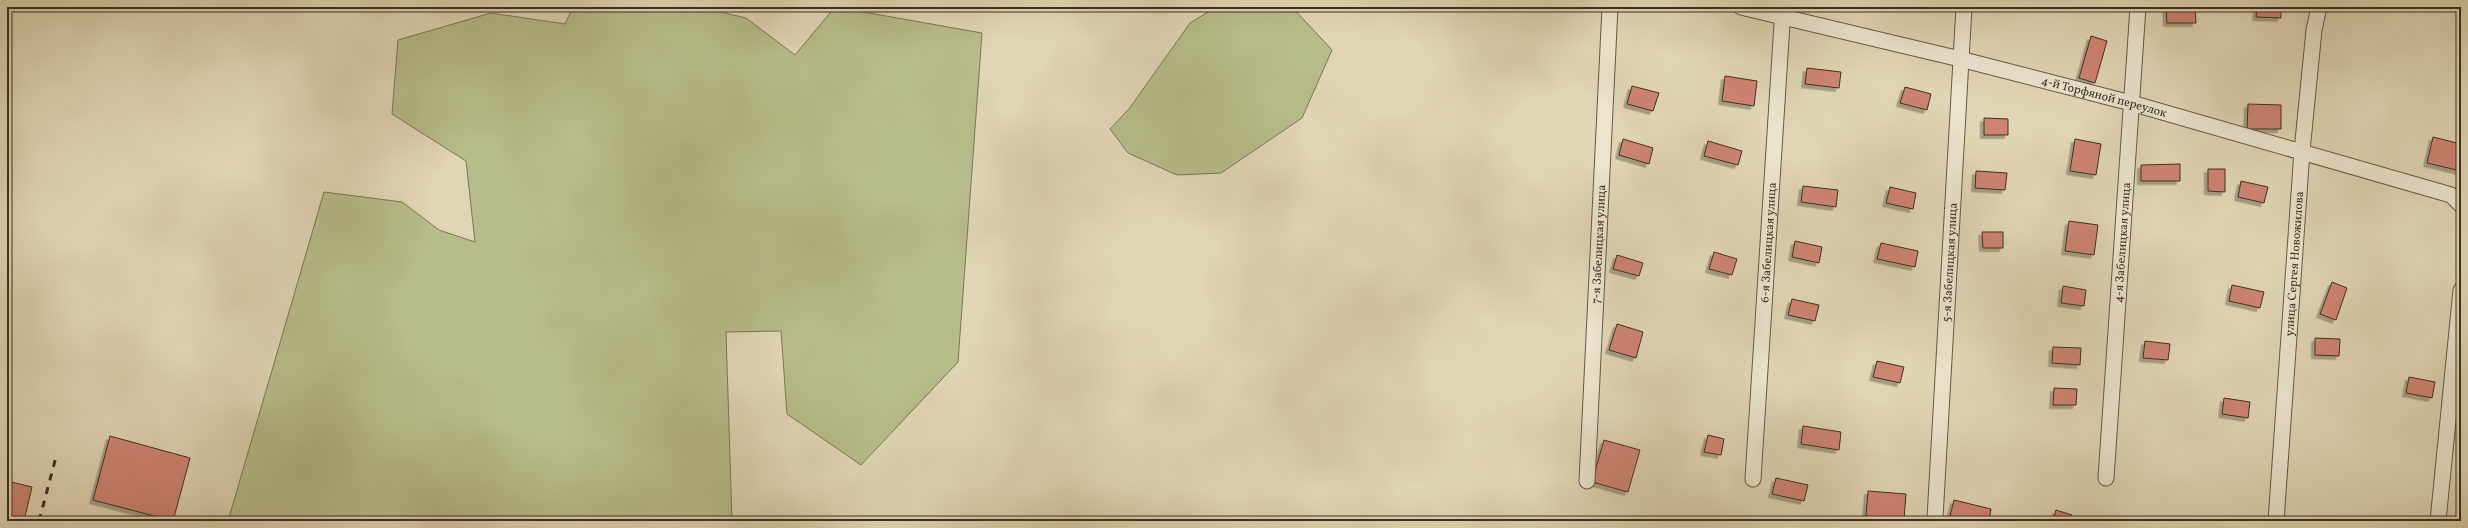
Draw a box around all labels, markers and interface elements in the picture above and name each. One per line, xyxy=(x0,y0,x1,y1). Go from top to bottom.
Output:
street label: 4-й Торфяной переулок xyxy=(2039,73,2169,122)
street label: 6-я Забелицкая улица xyxy=(1757,182,1781,303)
street label: 4-я Забелицкая улица xyxy=(2111,182,2135,303)
street label: 7-я Забелицкая улица xyxy=(1589,184,1610,304)
street label: улица Сергея Новожилова xyxy=(2282,191,2308,337)
street label: 5-я Забелицкая улица xyxy=(1939,202,1962,323)

